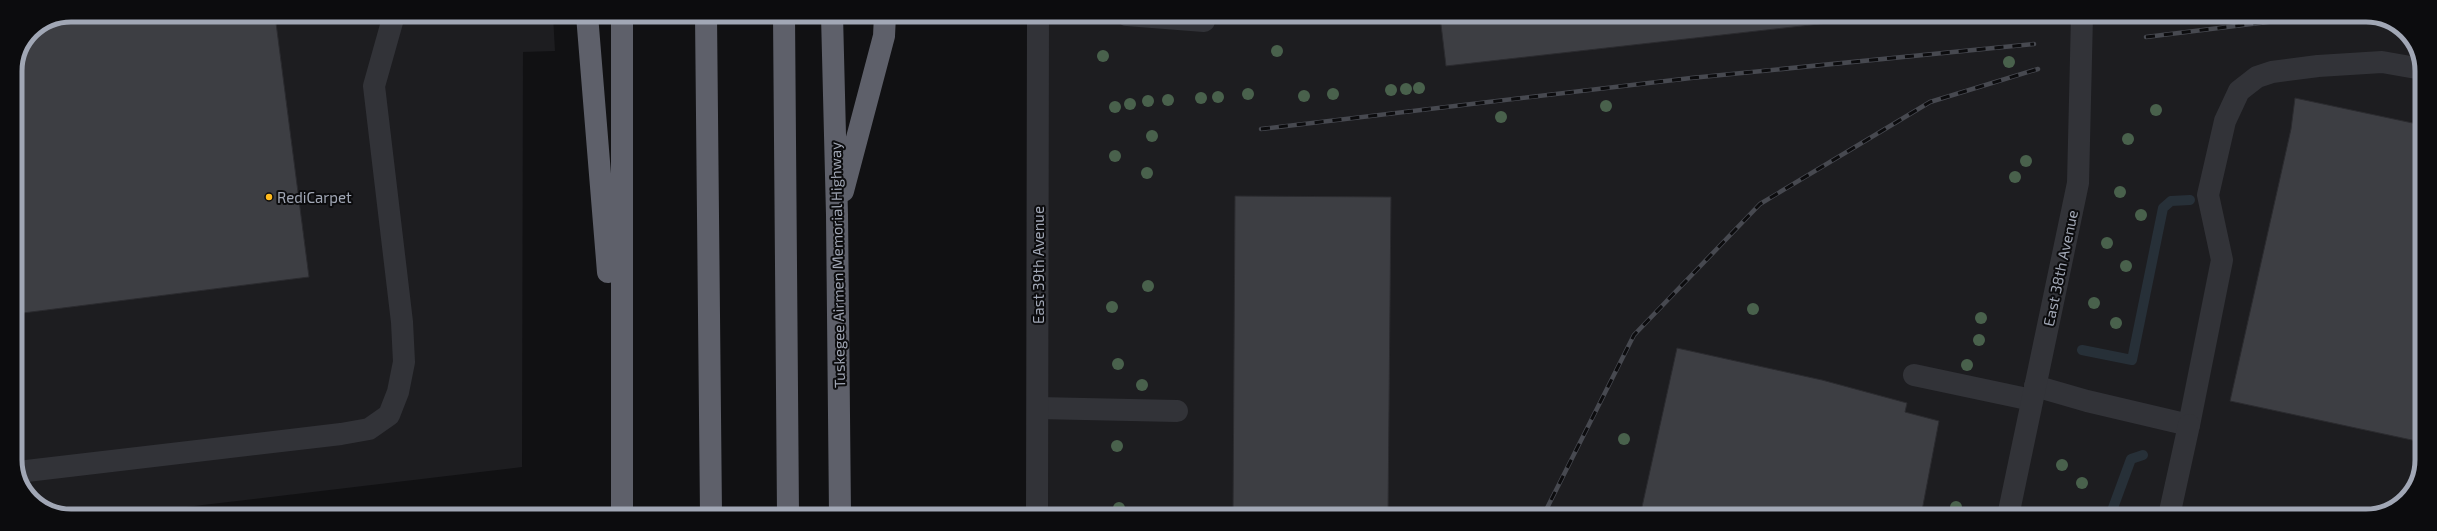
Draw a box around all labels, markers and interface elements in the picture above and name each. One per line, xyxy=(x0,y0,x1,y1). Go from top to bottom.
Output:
street label: Tuskegee Airmen Memorial Highway xyxy=(826,142,848,388)
place label: RediCarpet xyxy=(277,188,352,206)
marker: RediCarpet xyxy=(264,192,274,202)
street label: East 39th Avenue xyxy=(1029,206,1047,324)
street label: East 38th Avenue xyxy=(2039,208,2081,328)

